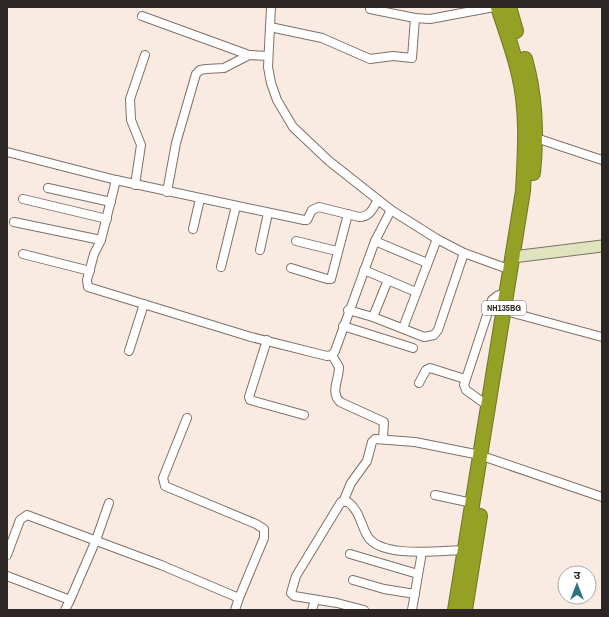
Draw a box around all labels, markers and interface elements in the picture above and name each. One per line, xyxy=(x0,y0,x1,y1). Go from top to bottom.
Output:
road number: NH135BG xyxy=(482,301,526,315)
north arrow xyxy=(557,565,597,605)
text: उ xyxy=(574,568,581,582)

